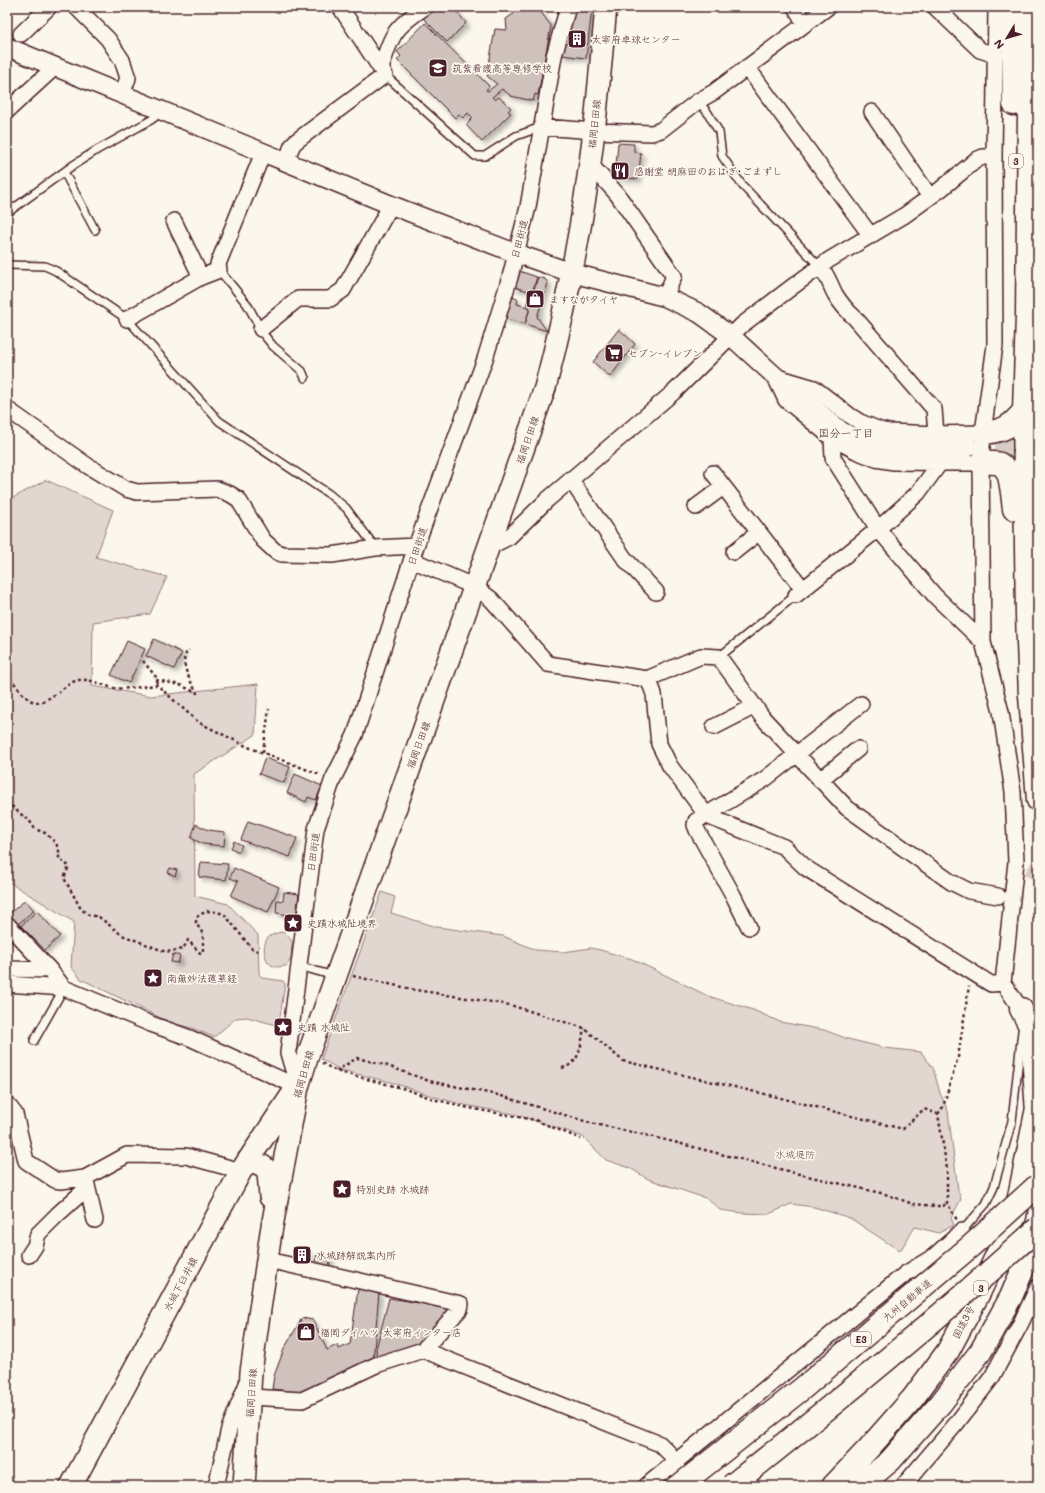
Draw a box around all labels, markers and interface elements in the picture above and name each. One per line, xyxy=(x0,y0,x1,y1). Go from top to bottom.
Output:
north arrow xyxy=(987,18,1027,58)
building icon: 太宰府卓球センター xyxy=(566,28,588,50)
place label: 太宰府卓球センター xyxy=(591,32,681,46)
text: N xyxy=(990,37,1007,52)
school or university icon: 筑紫看護高等専修学校 xyxy=(427,57,449,79)
place label: 筑紫看護高等専修学校 xyxy=(452,61,552,75)
street label: 福岡日田線 xyxy=(584,98,604,150)
road number: 3 xyxy=(1009,154,1023,168)
restaurant icon: 感謝堂 胡麻田のおはぎ･ごまずし xyxy=(609,160,631,182)
place label: 感謝堂 胡麻田のおはぎ･ごまずし xyxy=(634,164,782,178)
street label: 日田街道 xyxy=(507,218,531,260)
shop icon: ますながタイヤ xyxy=(524,288,546,310)
place label: ますながタイヤ xyxy=(549,292,619,306)
supermarket icon: セブン-イレブン xyxy=(603,342,625,364)
place label: セブン-イレブン xyxy=(628,346,702,360)
street label: 福岡日田線 xyxy=(512,414,542,466)
district label: 国分一丁目 xyxy=(819,425,874,440)
street label: 日田街道 xyxy=(404,525,430,567)
street label: 福岡日田線 xyxy=(403,719,433,771)
street label: 日田街道 xyxy=(303,831,323,873)
place icon: 史蹟水城阯境界 xyxy=(282,912,304,934)
place label: 史蹟水城阯境界 xyxy=(307,916,377,930)
place icon: 南無妙法蓮華経 xyxy=(142,967,164,989)
place label: 南無妙法蓮華経 xyxy=(167,971,237,985)
place icon: 史蹟 水城阯 xyxy=(272,1016,294,1038)
place label: 史蹟 水城阯 xyxy=(297,1020,350,1034)
street label: 福岡日田線 xyxy=(289,1048,317,1100)
park label: 水城堤防 xyxy=(775,1147,815,1161)
place icon: 特別史跡 水城跡 xyxy=(331,1178,353,1200)
place label: 特別史跡 水城跡 xyxy=(356,1182,429,1196)
building icon: 水城跡解説案内所 xyxy=(291,1244,313,1266)
place label: 水城跡解説案内所 xyxy=(316,1248,396,1262)
street label: 水城下臼井線 xyxy=(160,1254,200,1314)
street label: 九州自動車道 xyxy=(880,1275,934,1325)
road number: 3 xyxy=(974,1281,988,1295)
street label: 国道3号 xyxy=(949,1303,977,1341)
shop icon: 福岡ダイハツ 太宰府インタ－店 xyxy=(295,1321,317,1343)
place label: 福岡ダイハツ 太宰府インタ－店 xyxy=(320,1325,462,1339)
road number: E3 xyxy=(851,1332,871,1346)
street label: 福岡日田線 xyxy=(242,1368,260,1418)

